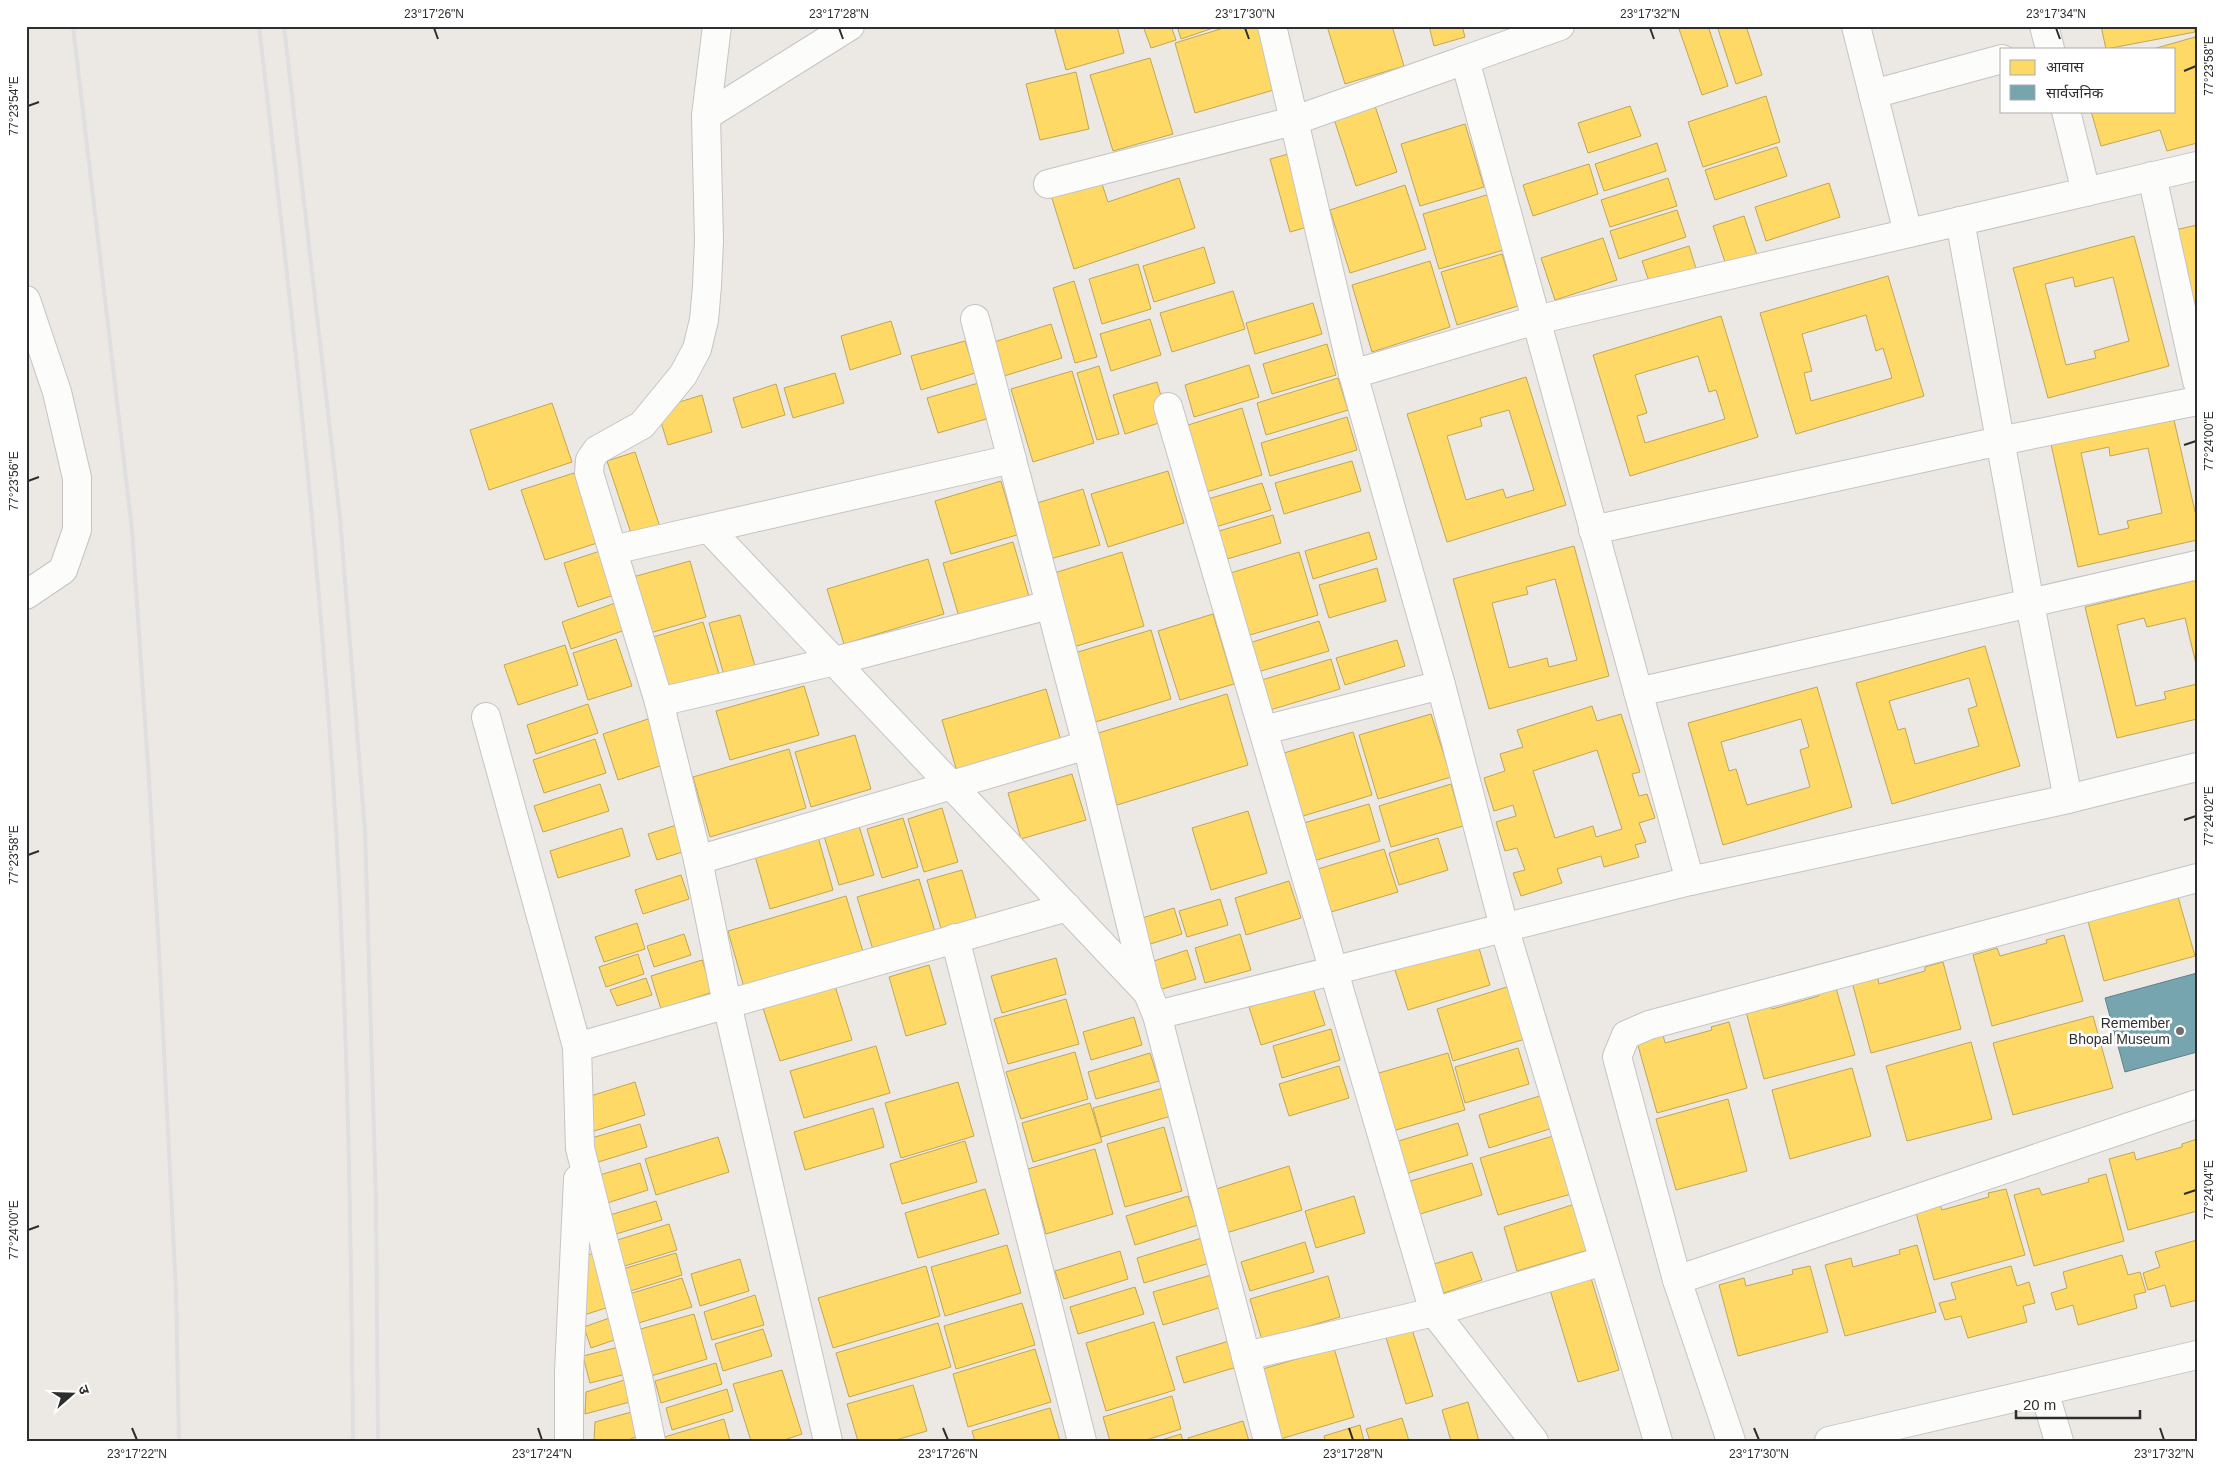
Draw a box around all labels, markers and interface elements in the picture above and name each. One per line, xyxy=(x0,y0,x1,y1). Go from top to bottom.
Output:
text: 23°17'26"N xyxy=(404,7,464,21)
text: 23°17'28"N xyxy=(809,7,869,21)
text: 23°17'30"N xyxy=(1215,7,1275,21)
text: 23°17'32"N xyxy=(1620,7,1680,21)
text: 23°17'34"N xyxy=(2026,7,2086,21)
text: 77°23'58"E xyxy=(2202,36,2216,96)
legend xyxy=(2000,48,2176,112)
text: आवास xyxy=(2046,58,2085,75)
text: 77°23'54"E xyxy=(7,76,21,136)
text: सार्वजनिक xyxy=(2046,84,2104,101)
text: 77°24'00"E xyxy=(2202,411,2216,471)
text: 77°23'56"E xyxy=(7,451,21,511)
text: 77°24'02"E xyxy=(2202,786,2216,846)
text: 77°23'58"E xyxy=(7,825,21,885)
place label: Remember Bhopal Museum xyxy=(2069,1015,2170,1047)
marker: Remember Bhopal Museum xyxy=(2174,1025,2186,1037)
text: 77°24'04"E xyxy=(2202,1160,2216,1220)
text: 77°24'00"E xyxy=(7,1200,21,1260)
north arrow xyxy=(48,1370,98,1420)
text: उ xyxy=(75,1383,93,1397)
scale bar xyxy=(2016,1387,2139,1419)
text: 20 m xyxy=(2023,1396,2056,1413)
text: 23°17'22"N xyxy=(107,1447,167,1461)
text: 23°17'24"N xyxy=(512,1447,572,1461)
text: 23°17'26"N xyxy=(918,1447,978,1461)
text: 23°17'28"N xyxy=(1323,1447,1383,1461)
text: 23°17'30"N xyxy=(1729,1447,1789,1461)
text: 23°17'32"N xyxy=(2134,1447,2194,1461)

